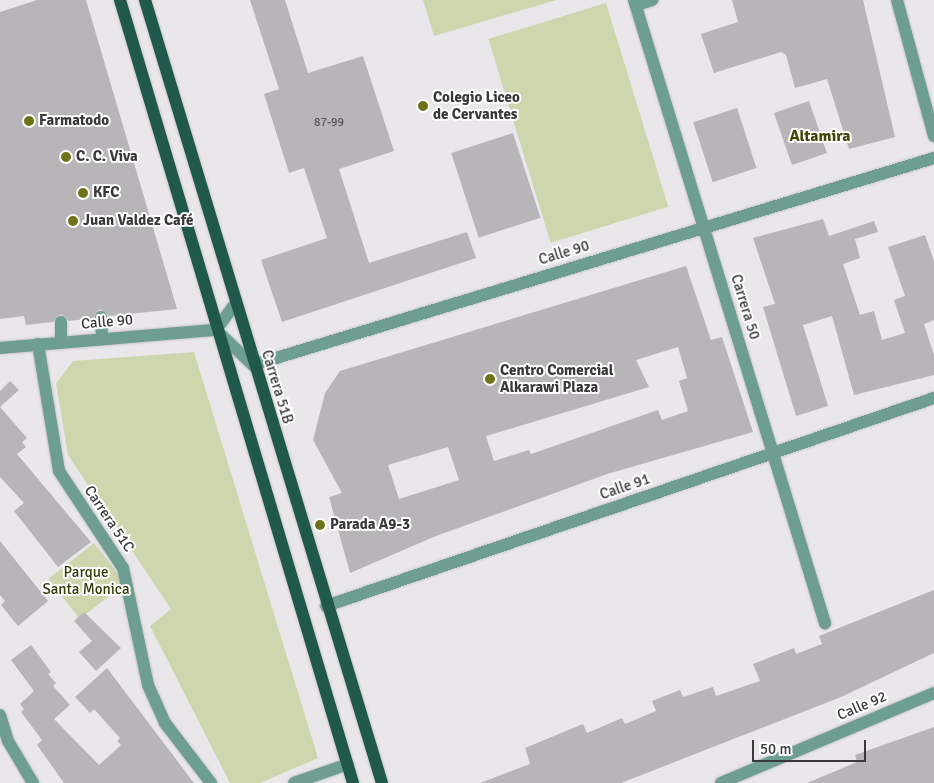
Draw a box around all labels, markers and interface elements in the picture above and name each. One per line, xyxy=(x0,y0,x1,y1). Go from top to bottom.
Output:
place label: Colegio Liceo de Cervantes xyxy=(433,88,520,123)
marker: Colegio Liceo de Cervantes xyxy=(417,100,429,112)
place label: Farmatodo xyxy=(39,112,109,130)
marker: Farmatodo xyxy=(23,115,35,127)
house number: 87-99 xyxy=(314,116,344,130)
district label: Altamira xyxy=(789,126,851,146)
place label: C. C. Viva xyxy=(76,148,138,166)
marker: C. C. Viva xyxy=(60,151,72,163)
place label: KFC xyxy=(93,184,119,202)
marker: KFC xyxy=(77,187,89,199)
place label: Juan Valdez Café xyxy=(83,212,194,230)
marker: Juan Valdez Café xyxy=(67,215,79,227)
street label: Calle 90 xyxy=(536,237,592,269)
street label: Carrera 50 xyxy=(727,272,763,342)
street label: Calle 90 xyxy=(80,311,134,333)
street label: Carrera 51B xyxy=(257,348,297,426)
place label: Centro Comercial Alkarawi Plaza xyxy=(500,361,614,396)
marker: Centro Comercial Alkarawi Plaza xyxy=(484,373,496,385)
street label: Calle 91 xyxy=(597,470,653,504)
street label: Carrera 51C xyxy=(80,482,138,556)
place label: Parada A9-3 xyxy=(330,516,410,534)
marker: Parada A9-3 xyxy=(314,519,326,531)
park label: Parque Santa Monica xyxy=(42,563,130,598)
street label: Calle 92 xyxy=(835,688,889,724)
scale bar xyxy=(754,730,868,762)
text: 50 m xyxy=(760,740,791,758)

